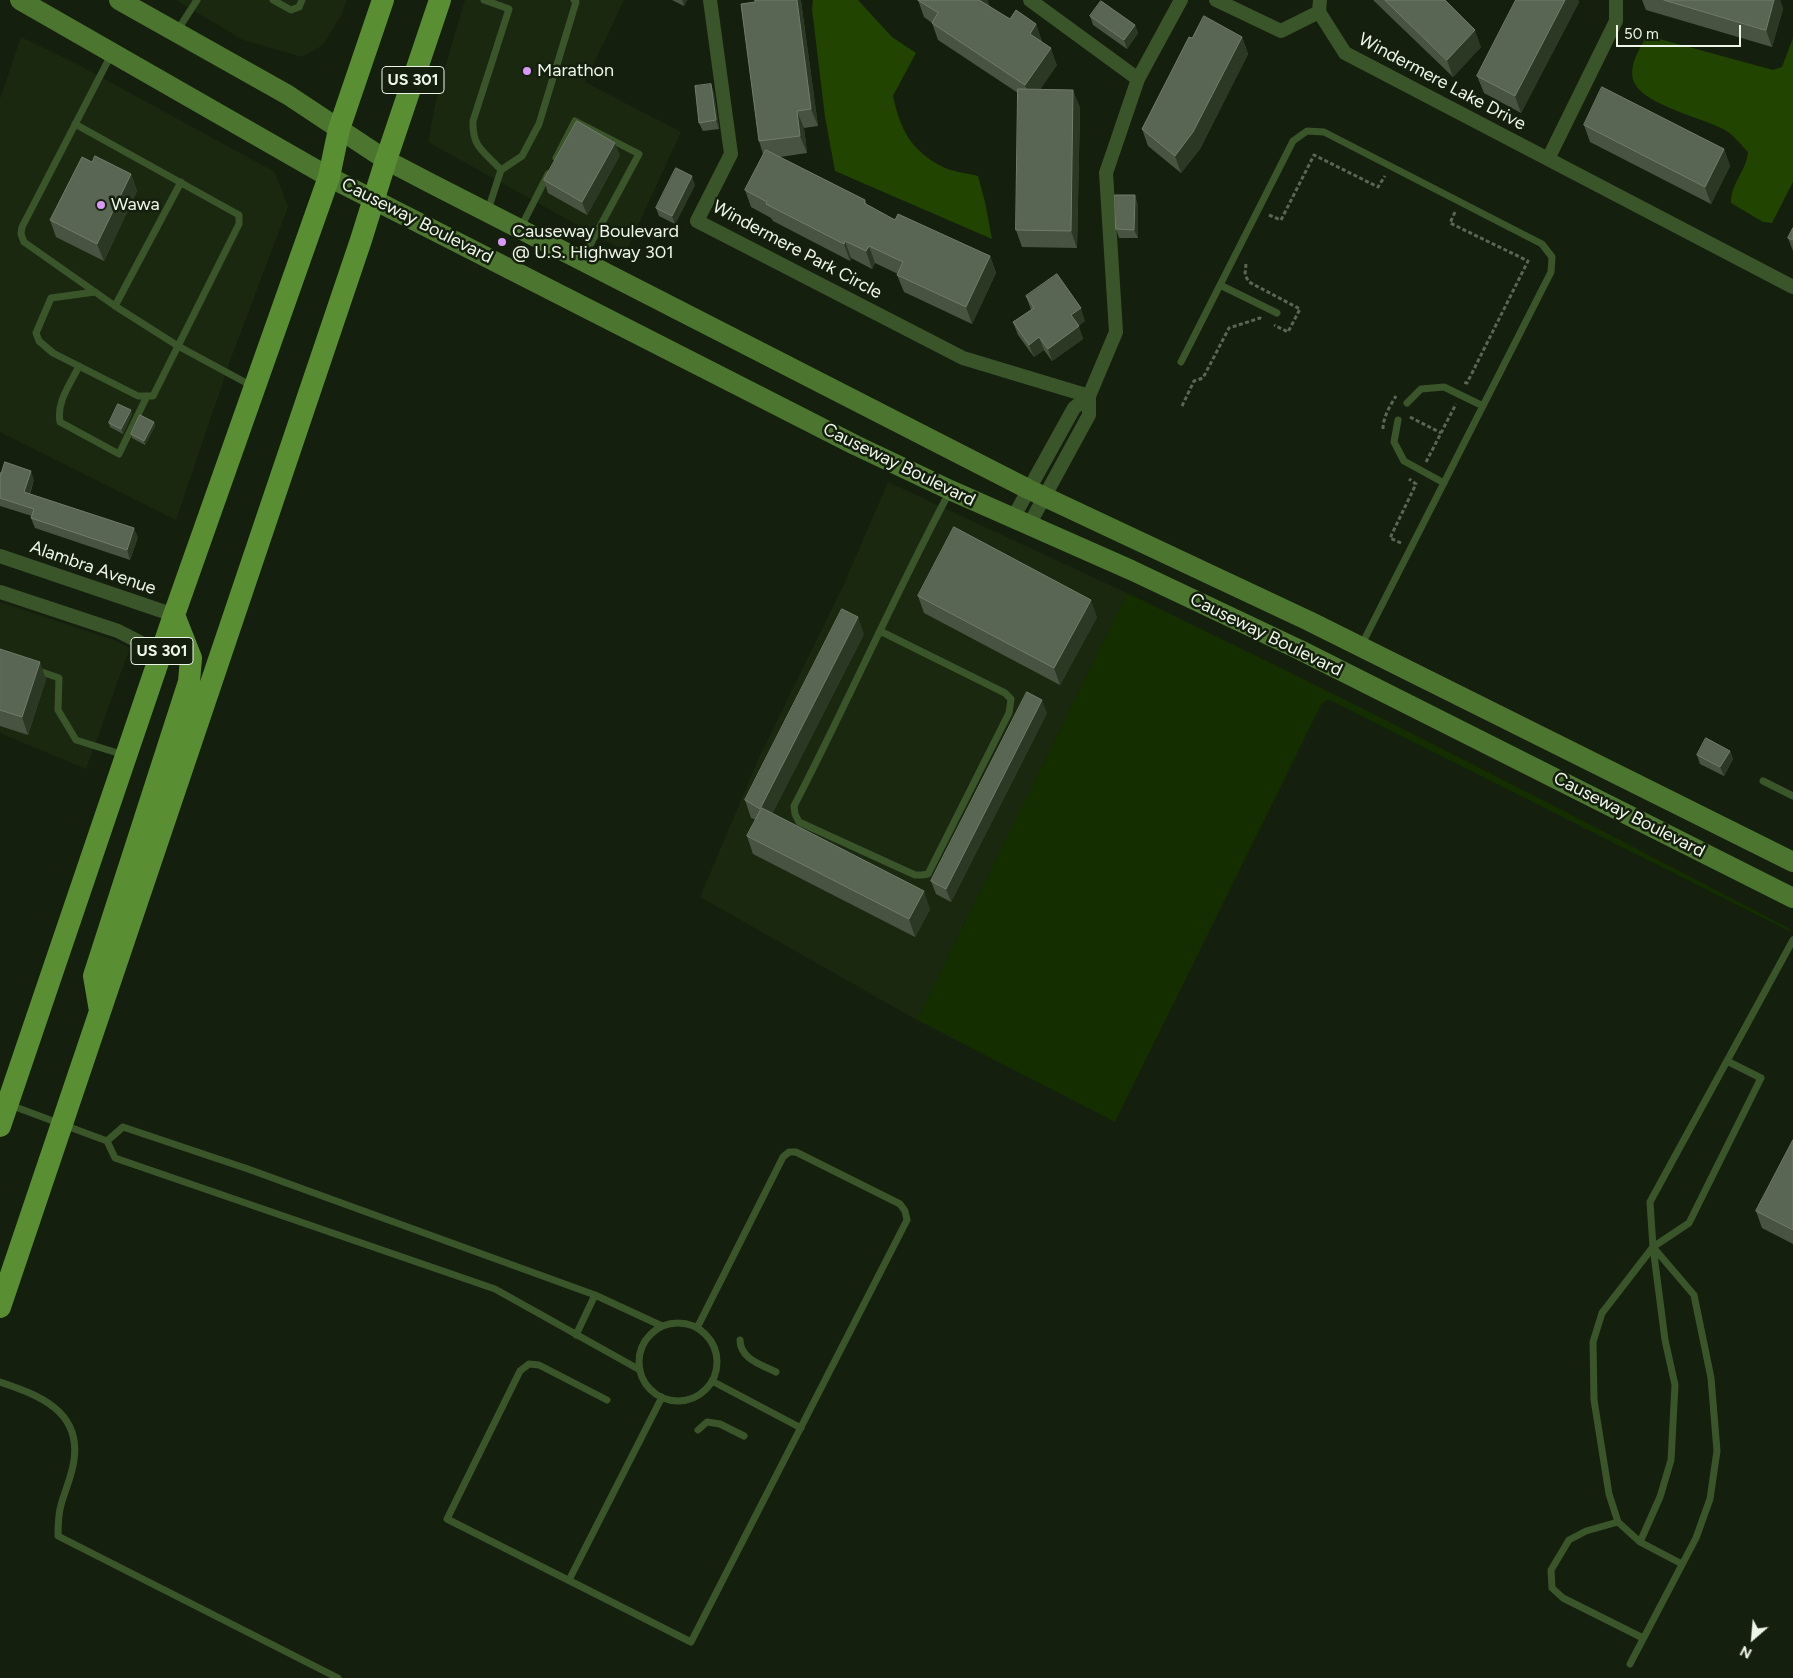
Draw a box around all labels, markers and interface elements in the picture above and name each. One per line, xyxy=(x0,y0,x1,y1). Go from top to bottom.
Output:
scale bar xyxy=(1618,15,1743,47)
text: 50 m xyxy=(1624,25,1659,43)
street label: Windermere Lake Drive xyxy=(1355,29,1529,135)
place label: Marathon xyxy=(537,60,614,82)
marker: Marathon xyxy=(521,65,533,77)
road number: US 301 xyxy=(382,66,444,94)
street label: Causeway Boulevard xyxy=(338,173,496,269)
place label: Wawa xyxy=(111,194,160,216)
street label: Windermere Park Circle xyxy=(709,196,885,304)
marker: Wawa xyxy=(95,199,107,211)
place label: Causeway Boulevard @ U.S. Highway 301 xyxy=(512,221,679,264)
marker: Causeway Boulevard @ U.S. Highway 301 xyxy=(496,236,508,248)
street label: Causeway Boulevard xyxy=(819,419,979,511)
street label: Alambra Avenue xyxy=(27,536,159,600)
street label: Causeway Boulevard xyxy=(1186,589,1346,681)
road number: US 301 xyxy=(131,637,193,664)
street label: Causeway Boulevard xyxy=(1550,767,1708,863)
north arrow xyxy=(1728,1613,1778,1663)
text: N xyxy=(1737,1642,1755,1662)

